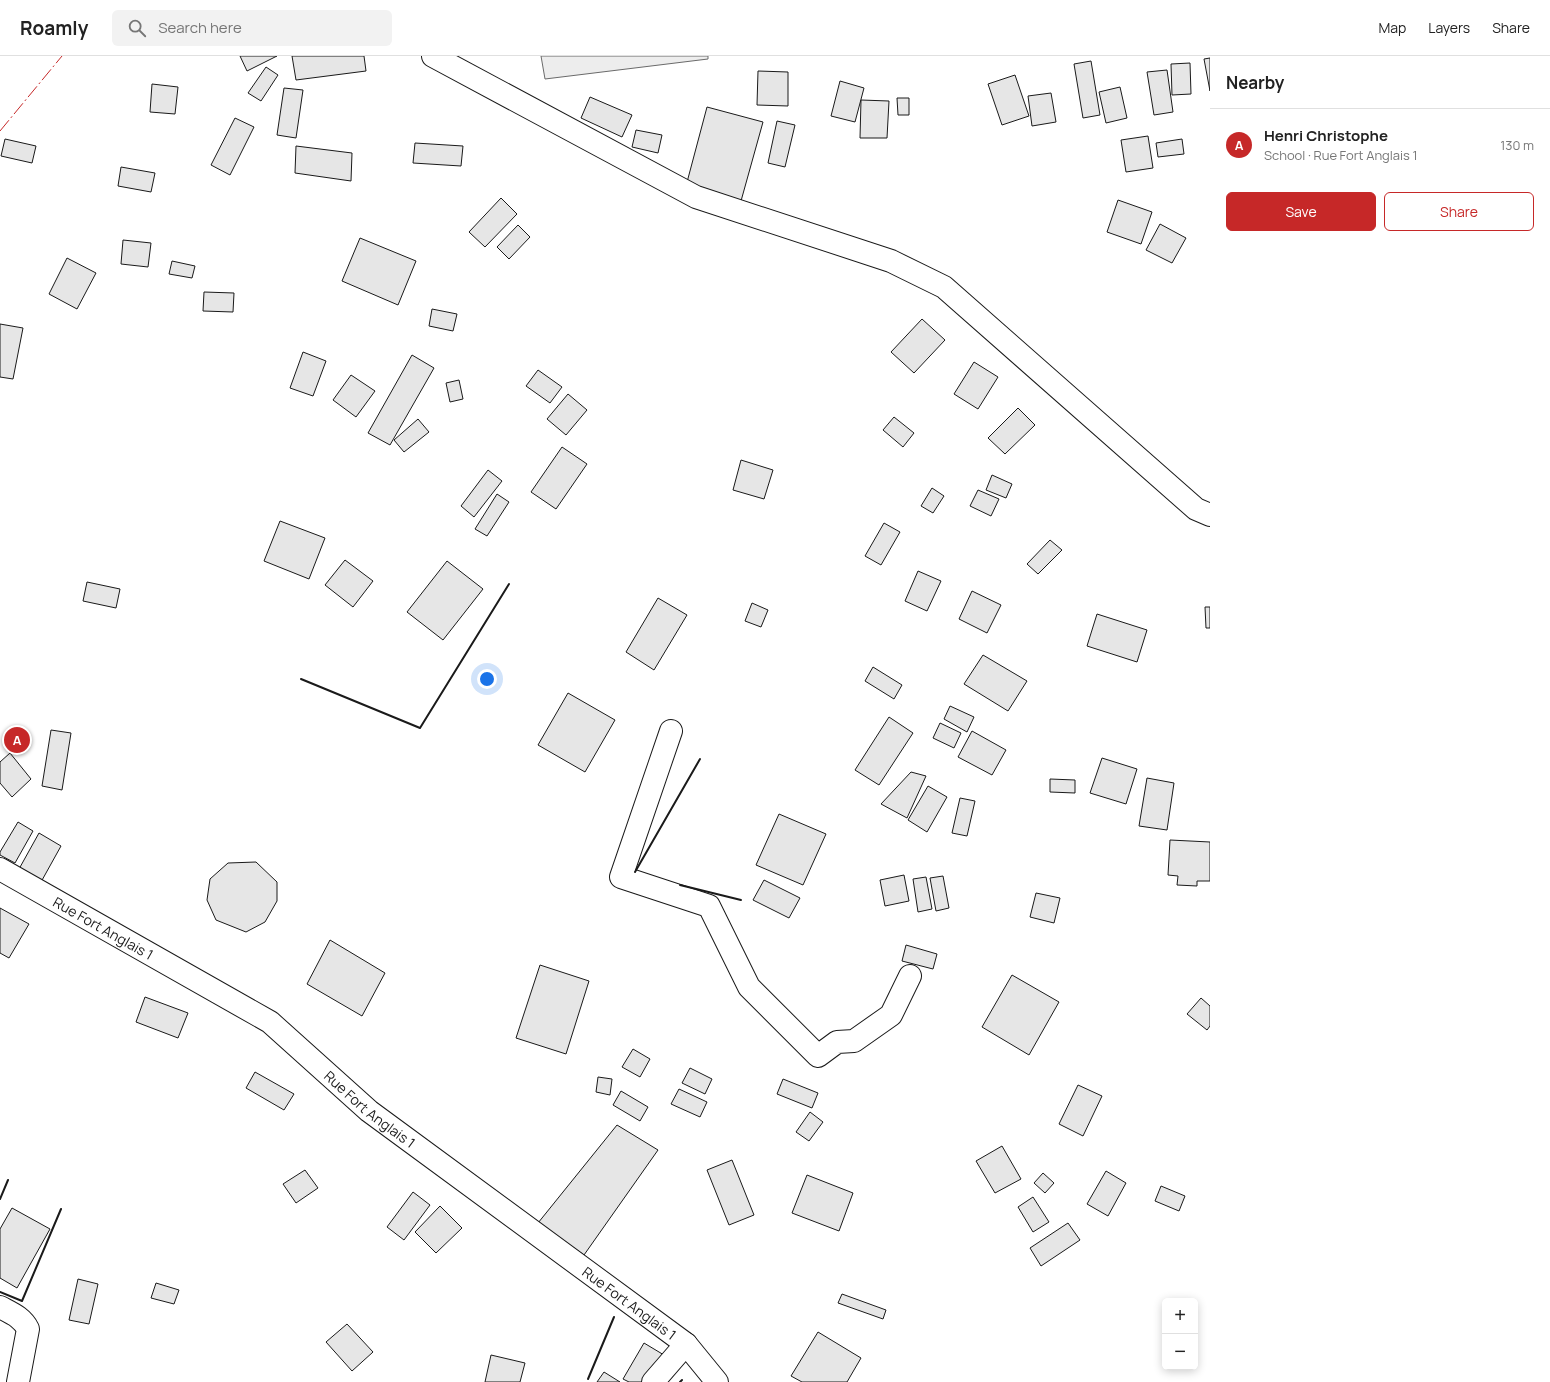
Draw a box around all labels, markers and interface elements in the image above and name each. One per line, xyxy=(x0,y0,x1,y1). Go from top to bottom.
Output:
search box xyxy=(112,10,392,46)
text: Roamly xyxy=(20,15,88,41)
icon: search xyxy=(126,17,148,39)
text: Search here xyxy=(158,17,242,38)
text: Map xyxy=(1378,18,1406,37)
text: Layers xyxy=(1428,18,1470,37)
text: Share xyxy=(1492,18,1530,37)
text: Nearby xyxy=(1226,71,1284,94)
text: Henri Christophe xyxy=(1264,125,1388,146)
text: A xyxy=(1235,136,1243,154)
text: 130 m xyxy=(1500,136,1534,154)
text: School · Rue Fort Anglais 1 xyxy=(1264,146,1418,164)
button: Save xyxy=(1226,192,1376,231)
button: Share xyxy=(1384,192,1534,231)
your location xyxy=(477,669,497,689)
pin: A xyxy=(4,725,30,755)
street label: Rue Fort Anglais 1 xyxy=(50,892,157,964)
street label: Rue Fort Anglais 1 xyxy=(321,1066,419,1152)
street label: Rue Fort Anglais 1 xyxy=(579,1262,681,1344)
map controls xyxy=(1162,1298,1198,1370)
button: + xyxy=(1162,1298,1198,1334)
button: − xyxy=(1162,1334,1198,1370)

